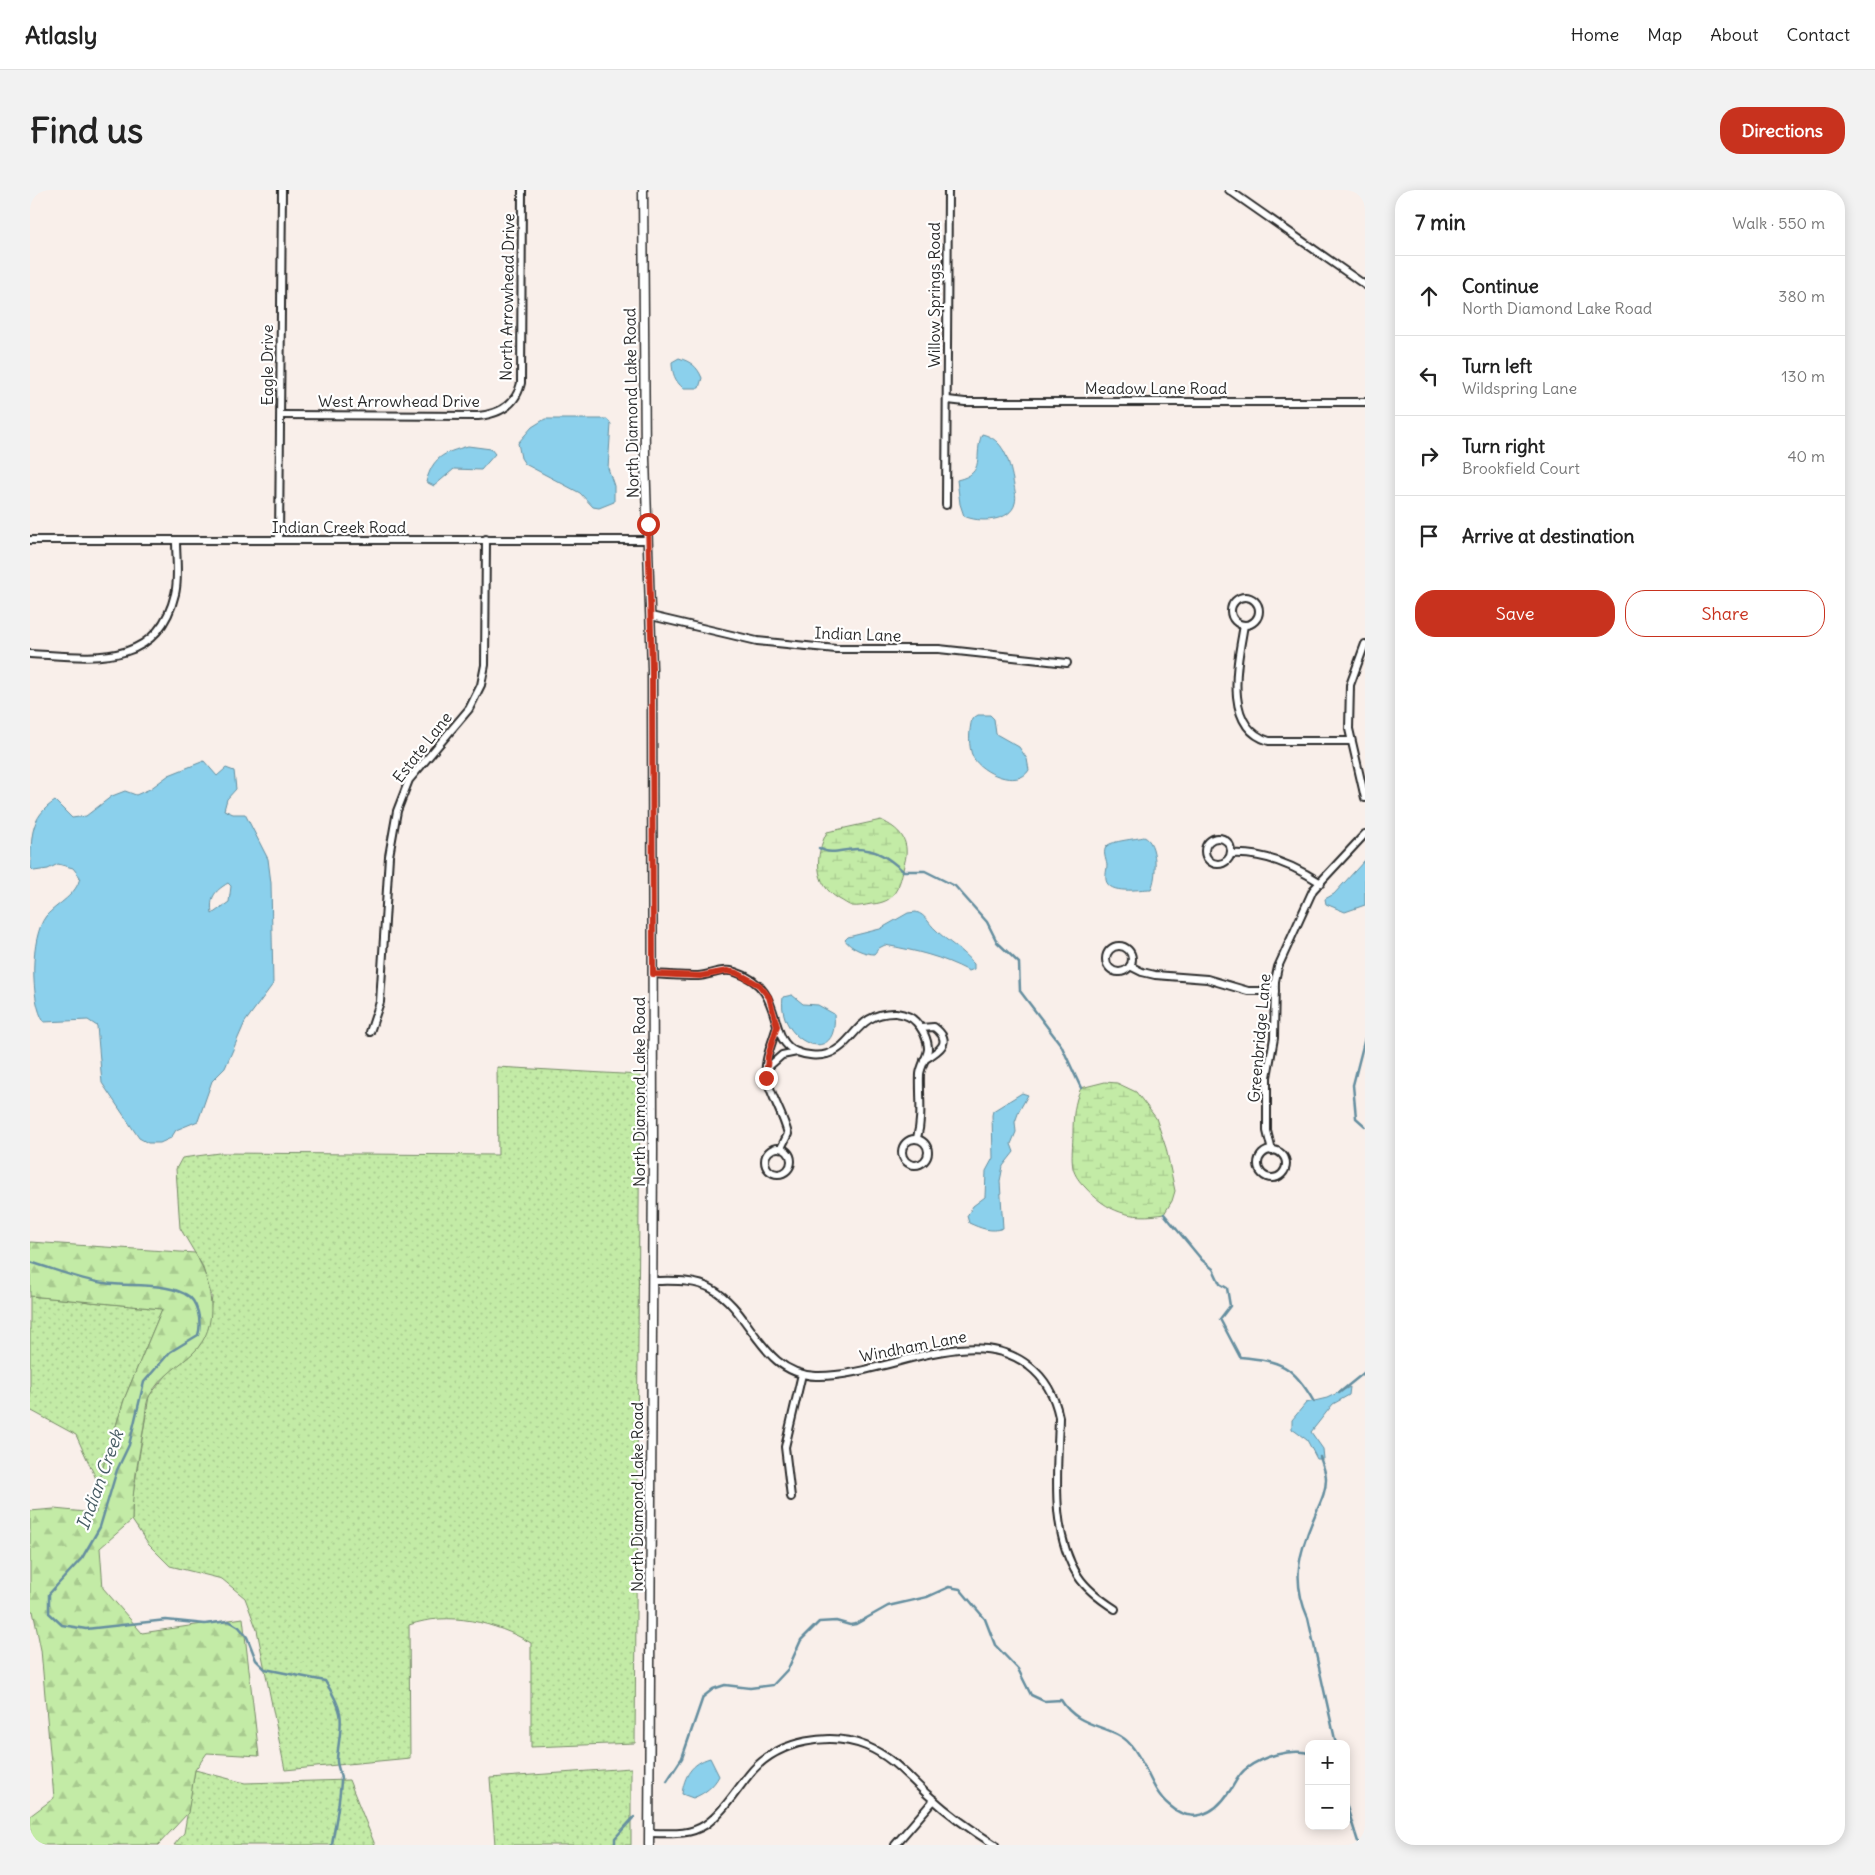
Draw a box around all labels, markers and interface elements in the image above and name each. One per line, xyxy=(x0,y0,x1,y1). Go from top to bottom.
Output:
text: Atlasly xyxy=(25,20,97,50)
text: Home xyxy=(1571,23,1619,46)
text: Map xyxy=(1647,23,1682,46)
text: About xyxy=(1710,23,1758,46)
text: Contact xyxy=(1786,23,1850,46)
button: Directions xyxy=(1720,107,1845,154)
text: Find us xyxy=(30,108,143,152)
text: 7 min xyxy=(1415,209,1466,236)
street label: North Arrowhead Drive xyxy=(496,213,518,381)
text: Walk · 550 m xyxy=(1732,213,1825,233)
street label: Willow Springs Road xyxy=(924,222,944,368)
text: Continue xyxy=(1462,274,1539,298)
icon: ahead xyxy=(1415,282,1443,310)
text: 380 m xyxy=(1778,286,1825,306)
text: North Diamond Lake Road xyxy=(1462,298,1652,318)
street label: North Diamond Lake Road xyxy=(619,308,643,498)
street label: Eagle Drive xyxy=(257,324,277,406)
text: Turn left xyxy=(1462,354,1532,378)
icon: left xyxy=(1415,362,1443,390)
text: 130 m xyxy=(1781,366,1825,386)
street label: Meadow Lane Road xyxy=(1085,378,1227,398)
text: Wildspring Lane xyxy=(1462,378,1577,398)
street label: West Arrowhead Drive xyxy=(318,391,480,411)
text: Turn right xyxy=(1462,434,1545,458)
icon: right xyxy=(1415,442,1443,470)
text: 40 m xyxy=(1787,446,1825,466)
text: Brookfield Court xyxy=(1462,458,1580,478)
route start xyxy=(637,513,660,536)
street label: Indian Creek Road xyxy=(272,517,406,537)
icon: arrive xyxy=(1415,522,1443,550)
text: Arrive at destination xyxy=(1462,524,1635,548)
button: Save xyxy=(1415,590,1615,637)
button: Share xyxy=(1625,590,1825,637)
street label: Indian Lane xyxy=(814,622,902,646)
street label: Estate Lane xyxy=(388,708,456,786)
street label: Greenbridge Lane xyxy=(1243,973,1275,1103)
street label: North Diamond Lake Road xyxy=(629,997,649,1187)
route end xyxy=(755,1067,778,1090)
street label: Windham Lane xyxy=(858,1326,968,1366)
street label: North Diamond Lake Road xyxy=(627,1402,647,1592)
water label: Indian Creek xyxy=(71,1425,129,1533)
map controls xyxy=(1305,1740,1350,1830)
button: + xyxy=(1305,1740,1350,1785)
button: − xyxy=(1305,1785,1350,1830)

